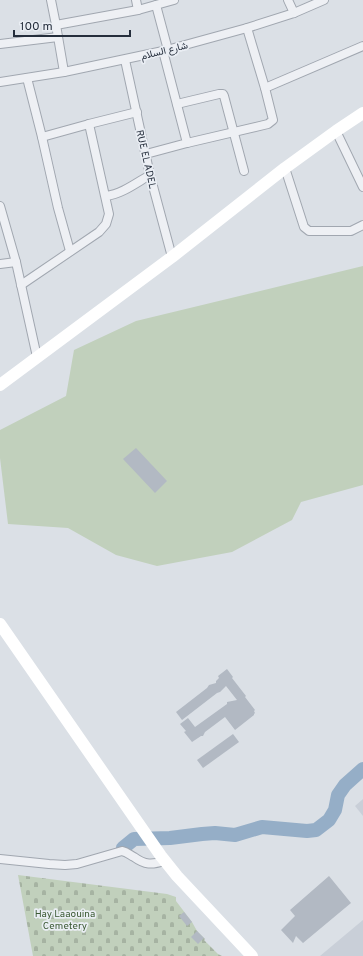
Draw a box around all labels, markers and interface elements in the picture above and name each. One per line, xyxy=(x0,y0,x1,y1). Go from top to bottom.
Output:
scale bar xyxy=(14,12,130,38)
text: 100 m xyxy=(20,19,53,35)
street label: شارع السلام xyxy=(139,39,189,64)
street label: RUE EL ADEL xyxy=(132,129,159,190)
park label: Hay Laaouina Cemetery xyxy=(35,908,95,933)

